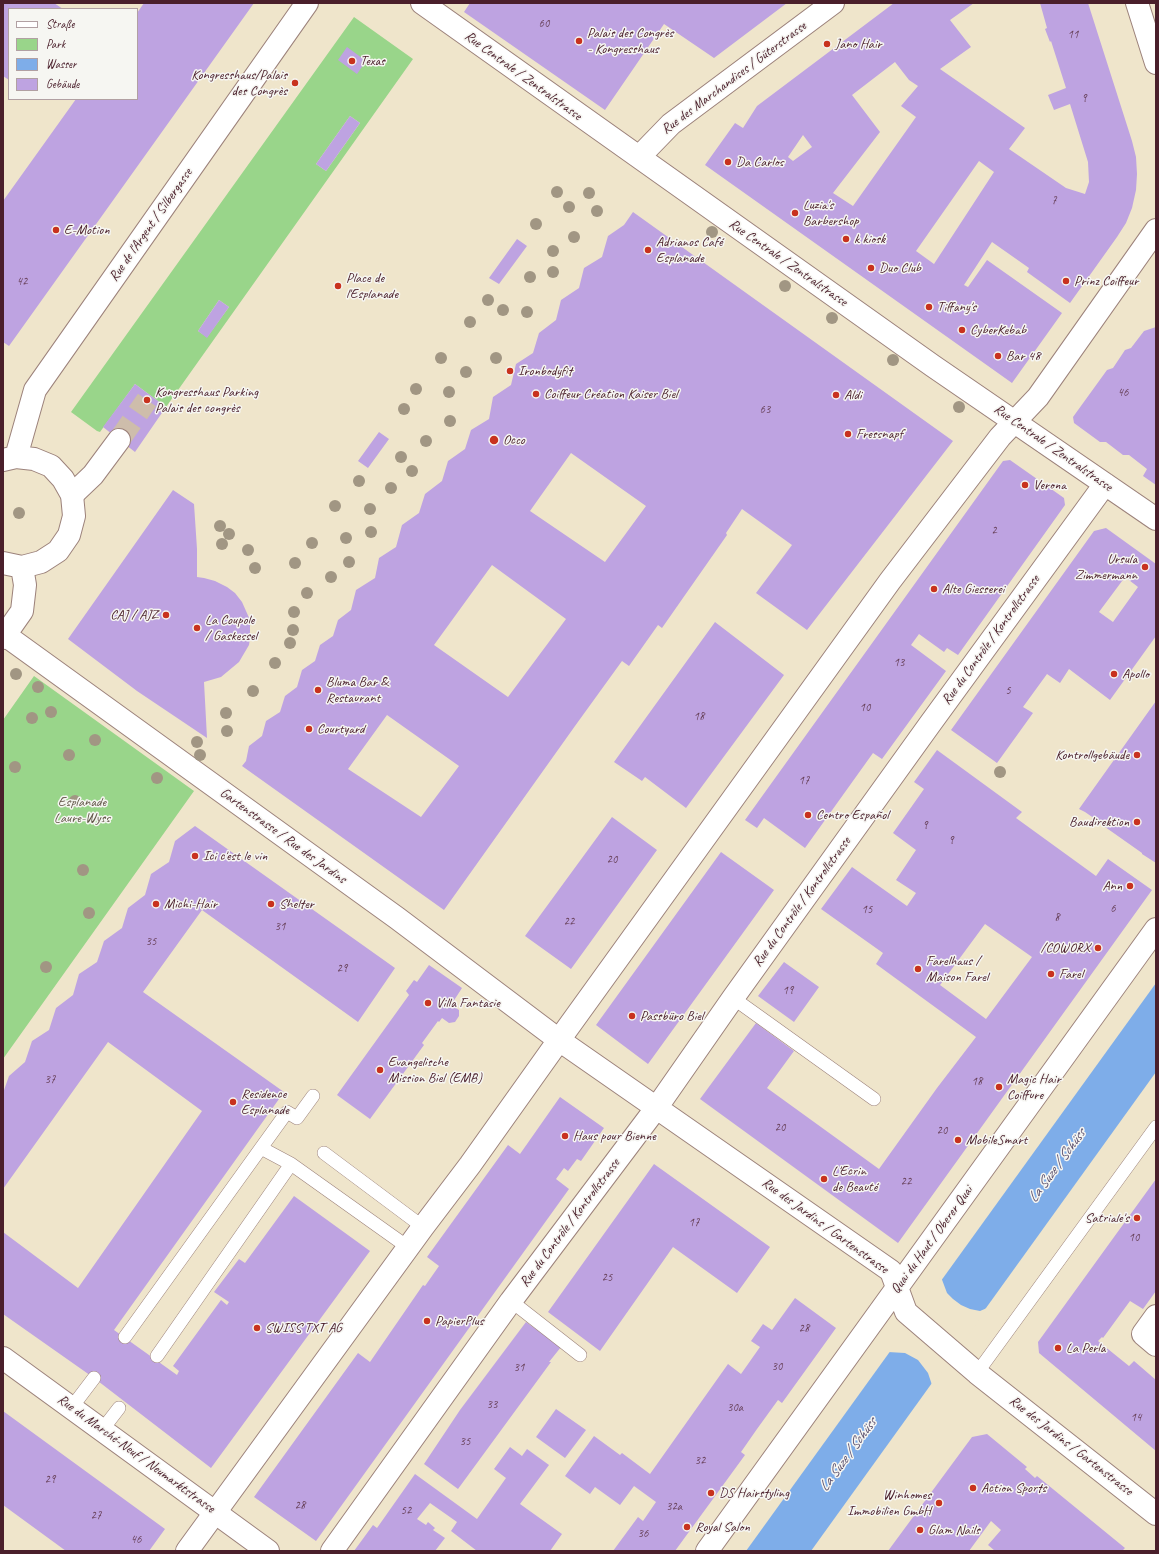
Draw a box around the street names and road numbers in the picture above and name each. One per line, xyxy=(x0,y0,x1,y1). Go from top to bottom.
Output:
street label: Rue des Marchandises / Güterstrasse xyxy=(658,18,810,138)
street label: Rue Centrale / Zentralstrasse xyxy=(461,28,585,124)
street label: Rue de l'Argent / Silbergasse xyxy=(106,165,196,285)
street label: Rue Centrale / Zentralstrasse xyxy=(726,216,850,310)
street label: Rue Centrale / Zentralstrasse xyxy=(991,401,1115,495)
street label: Rue du Contrôle / Kontrollstrasse xyxy=(938,572,1044,708)
street label: Gartenstrasse / Rue des Jardins xyxy=(217,785,349,887)
street label: Rue du Contrôle / Kontrollstrasse xyxy=(749,834,855,970)
street label: Rue du Contrôle / Kontrollstrasse xyxy=(516,1156,624,1290)
street label: Rue des Jardins / Gartenstrasse xyxy=(759,1175,891,1277)
street label: Quai du Haut / Oberer Quai xyxy=(887,1183,977,1297)
street label: Rue du Marché-Neuf / Neumarktstrasse xyxy=(54,1391,218,1517)
street label: Rue des Jardins / Gartenstrasse xyxy=(1006,1393,1136,1499)

